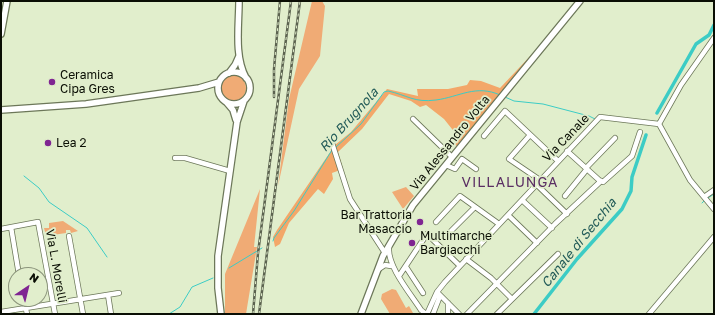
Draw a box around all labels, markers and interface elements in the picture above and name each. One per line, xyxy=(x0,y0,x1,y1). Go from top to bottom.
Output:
place label: Ceramica Cipa Gres xyxy=(60,68,115,96)
marker: Ceramica Cipa Gres xyxy=(47,77,57,87)
water label: Rio Brugnola xyxy=(316,85,382,155)
street label: Via Alessandro Volta xyxy=(407,93,493,193)
street label: Via Canale xyxy=(540,111,592,165)
place label: Lea 2 xyxy=(56,136,86,150)
marker: Lea 2 xyxy=(43,138,53,148)
district label: VILLALUNGA xyxy=(462,175,558,191)
water label: Canale di Secchia xyxy=(538,195,620,291)
place label: Bar Trattoria Masaccio xyxy=(341,208,412,236)
marker: Bar Trattoria Masaccio xyxy=(415,217,425,227)
street label: Via L. Morelli xyxy=(42,228,70,304)
place label: Multimarche Bargiacchi xyxy=(420,229,492,257)
marker: Multimarche Bargiacchi xyxy=(407,238,417,248)
north arrow xyxy=(8,267,48,307)
text: N xyxy=(27,270,42,285)

